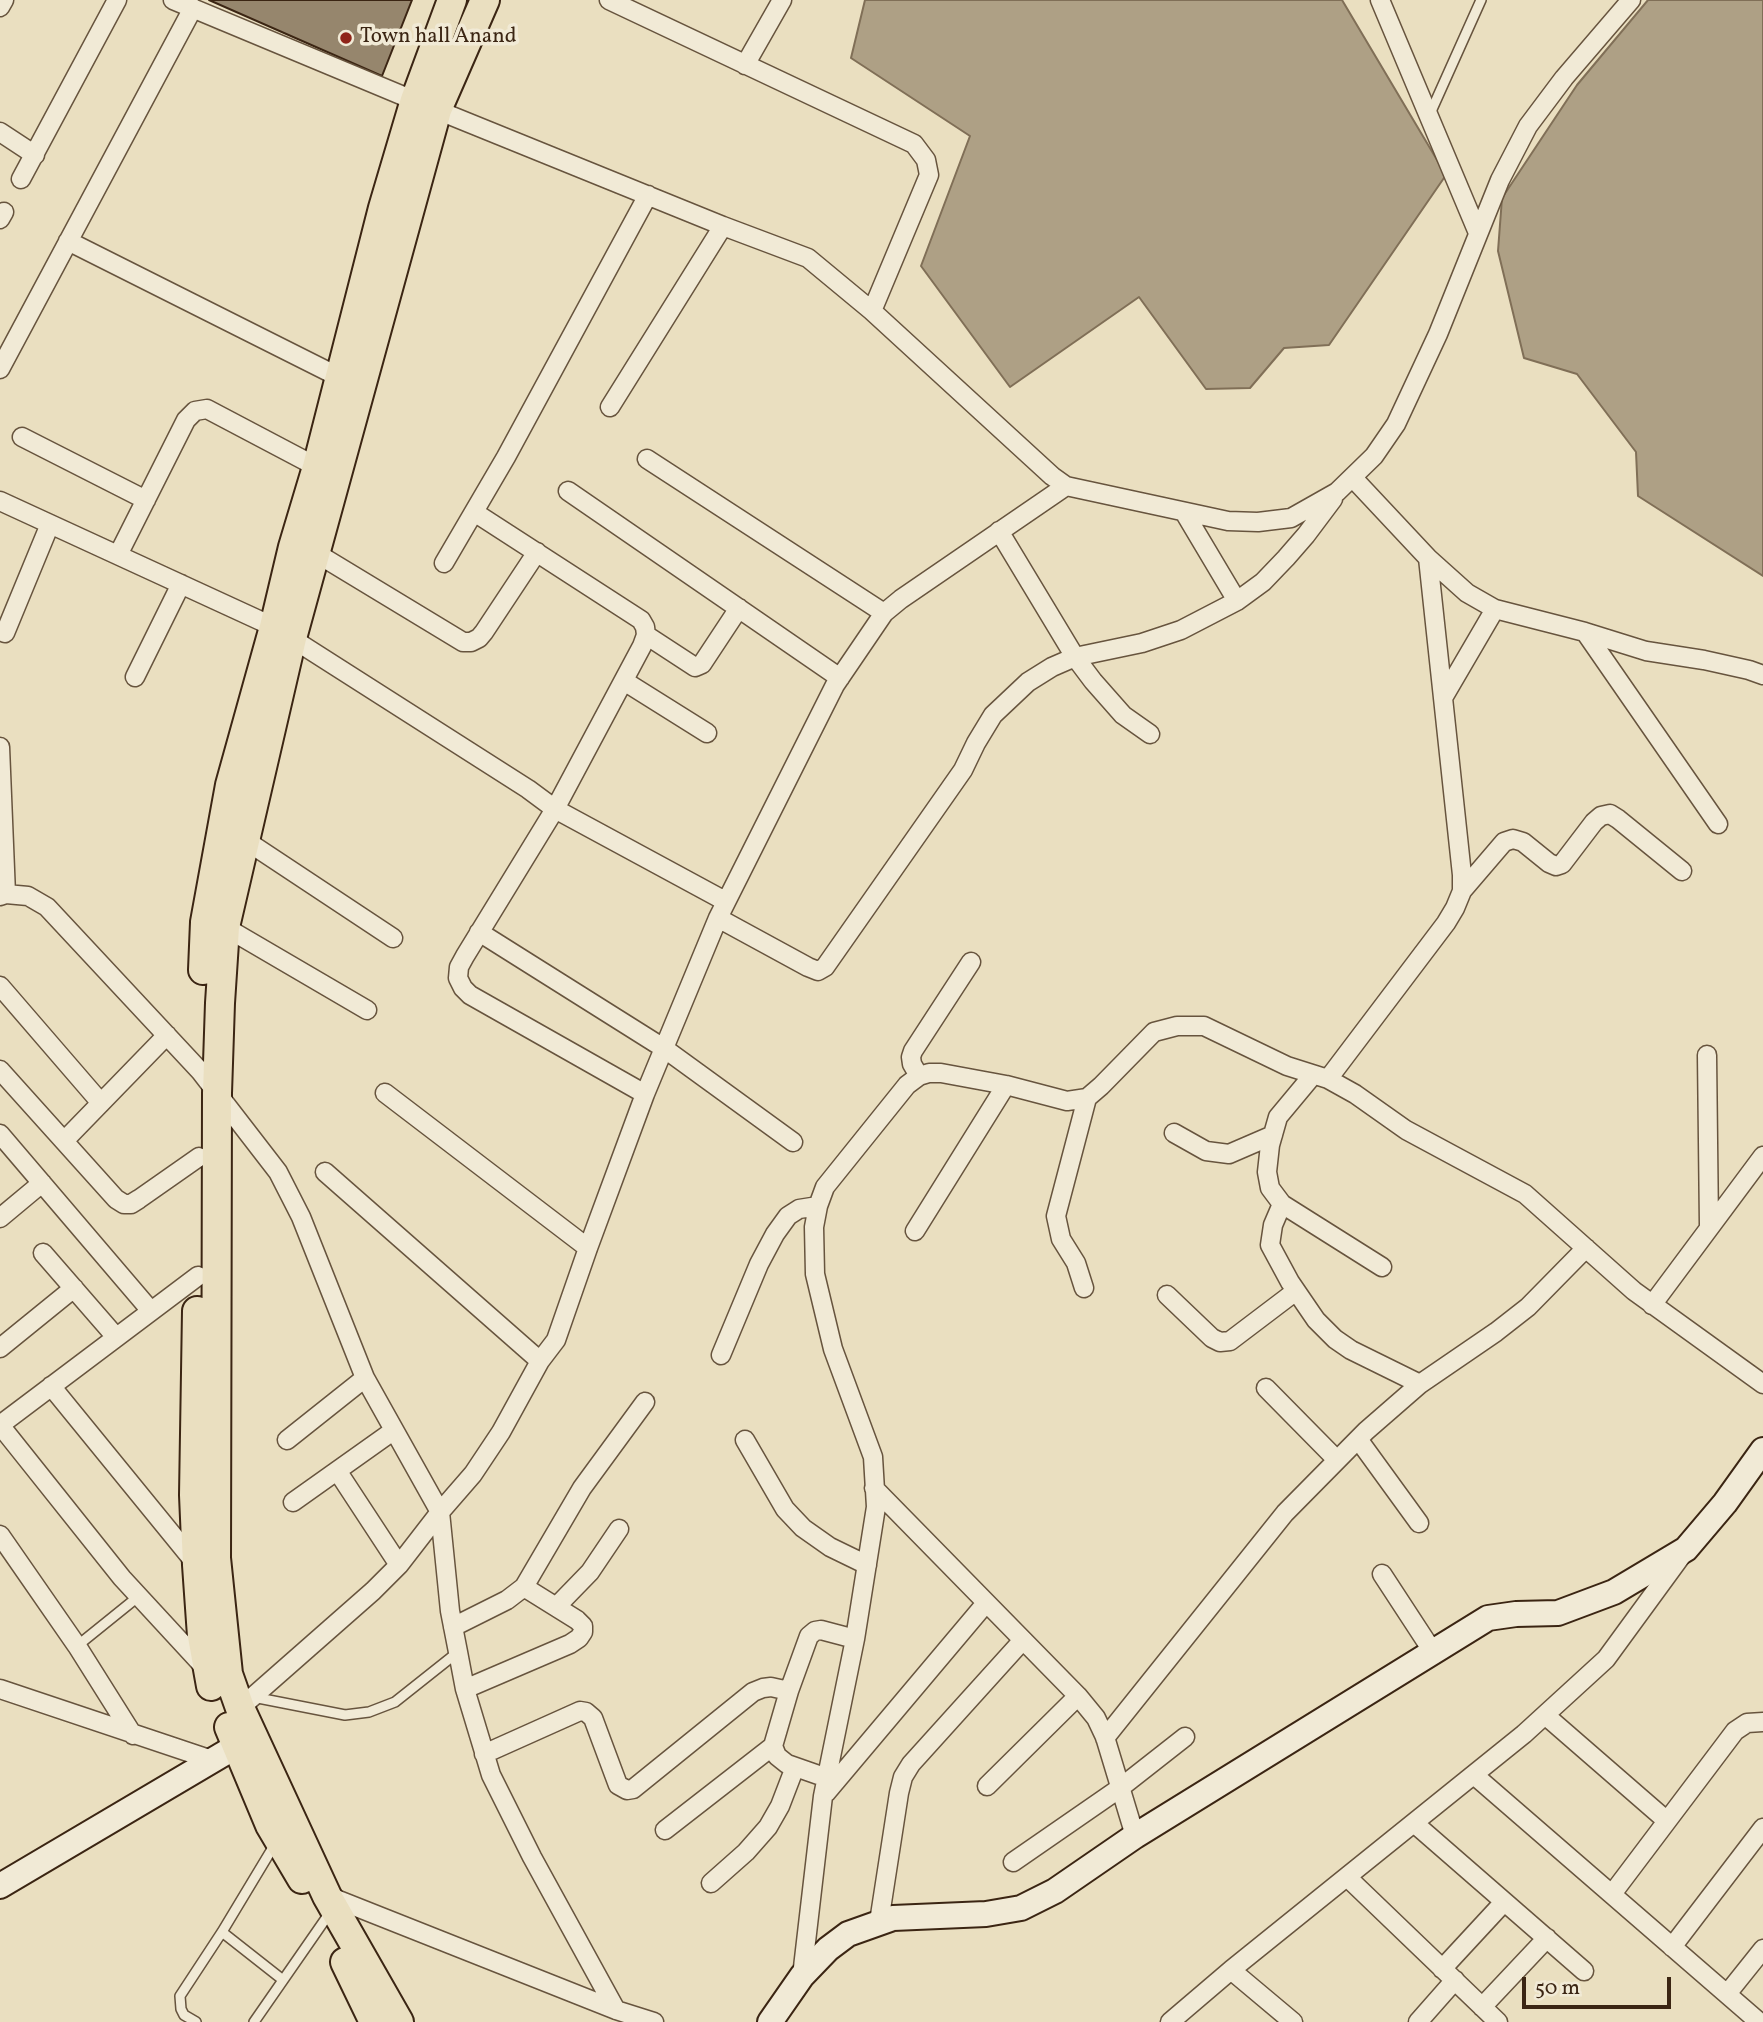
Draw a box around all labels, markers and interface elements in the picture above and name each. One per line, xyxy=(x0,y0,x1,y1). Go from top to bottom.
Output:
place label: Town hall Anand xyxy=(360,25,517,51)
marker: Town hall Anand xyxy=(338,30,354,46)
scale bar xyxy=(1525,1962,1674,2006)
text: 50 m xyxy=(1535,1974,1580,2003)

